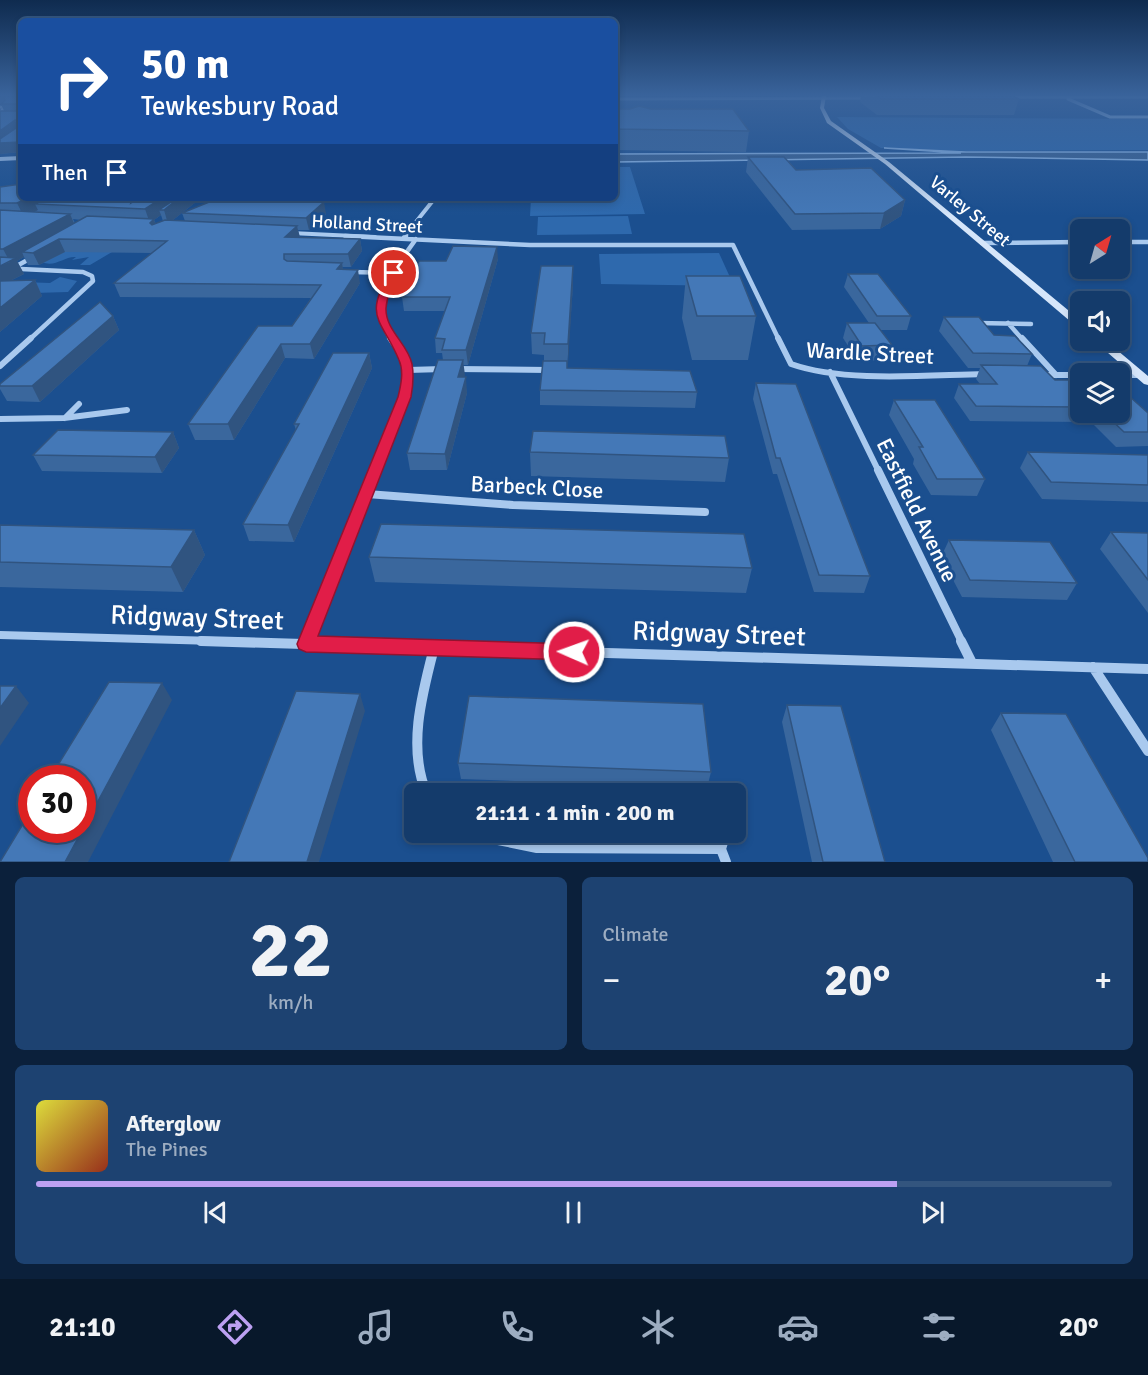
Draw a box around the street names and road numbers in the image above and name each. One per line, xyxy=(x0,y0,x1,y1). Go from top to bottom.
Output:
street label: Varley Street xyxy=(925,171,1015,251)
street label: Holland Street xyxy=(311,210,423,238)
street label: Wardle Street xyxy=(805,336,935,370)
street label: Eastfield Avenue xyxy=(871,434,963,586)
street label: Barbeck Close xyxy=(470,470,604,504)
street label: Ridgway Street xyxy=(110,598,284,638)
street label: Ridgway Street xyxy=(632,614,806,654)

